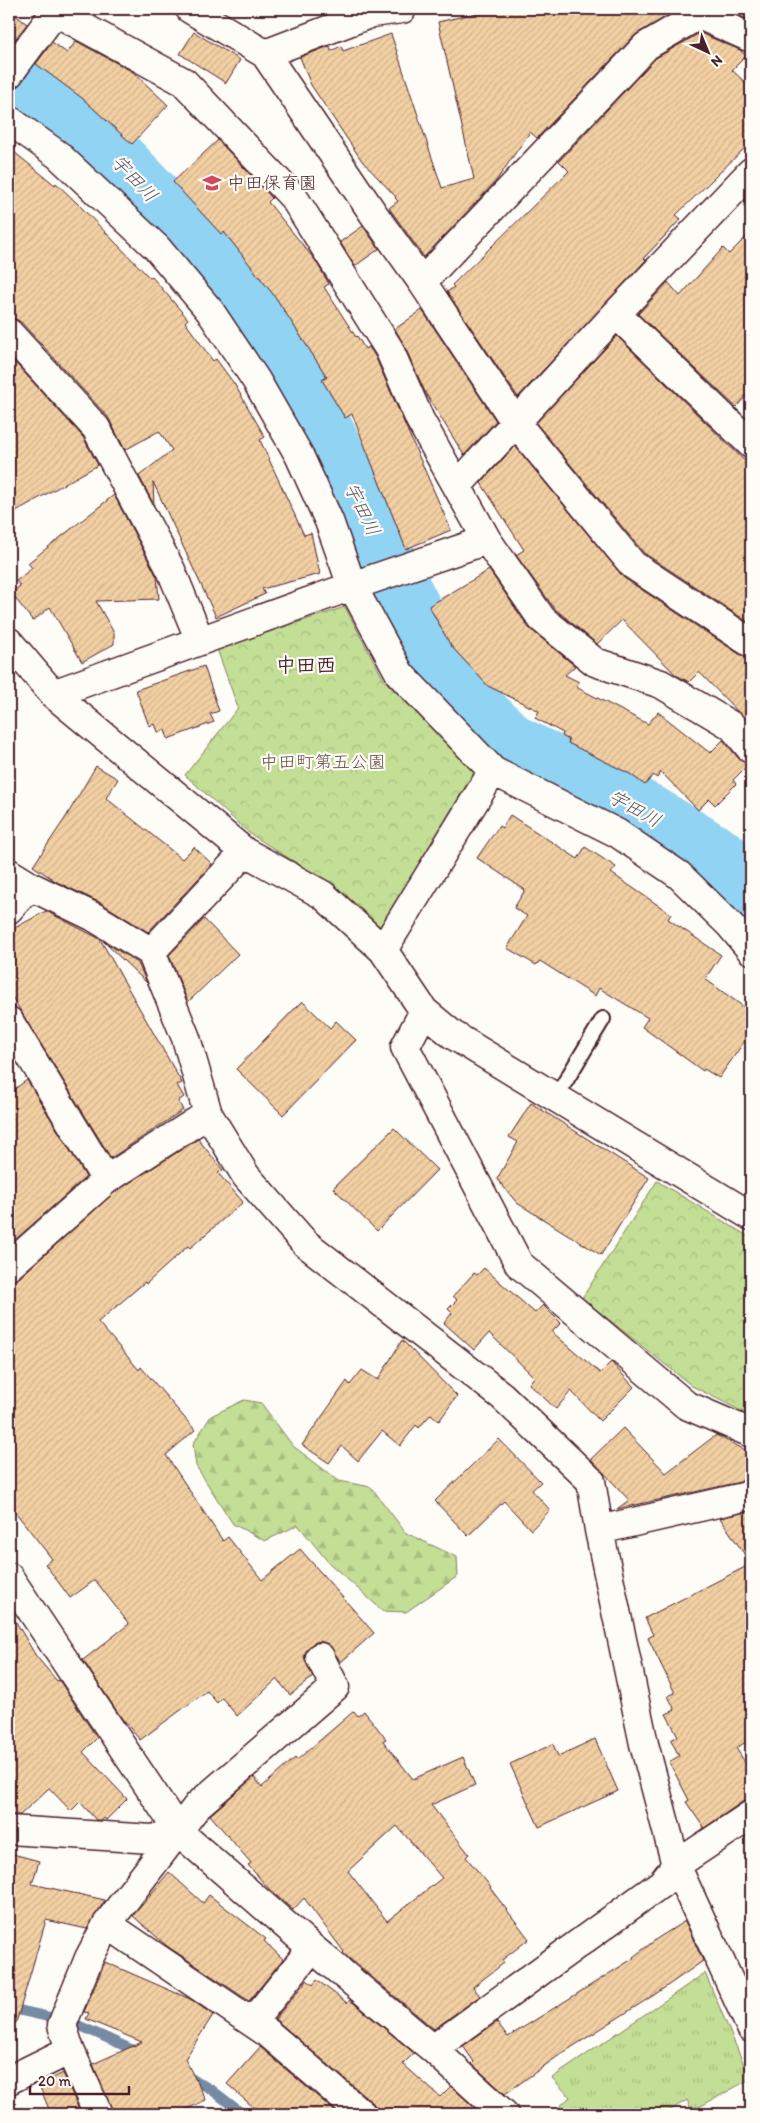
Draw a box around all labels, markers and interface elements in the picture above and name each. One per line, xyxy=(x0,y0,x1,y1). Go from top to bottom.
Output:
north arrow xyxy=(682,28,732,78)
text: N xyxy=(707,52,726,70)
water label: 宇田川 xyxy=(107,150,163,207)
school or university icon: 中田保育園 xyxy=(201,172,223,194)
place label: 中田保育園 xyxy=(227,172,317,194)
water label: 宇田川 xyxy=(340,479,385,540)
district label: 中田西 xyxy=(276,653,336,677)
park label: 中田町第五公園 xyxy=(260,751,386,773)
water label: 宇田川 xyxy=(604,785,665,832)
scale bar xyxy=(30,2063,129,2095)
text: 20 m xyxy=(38,2072,72,2090)

